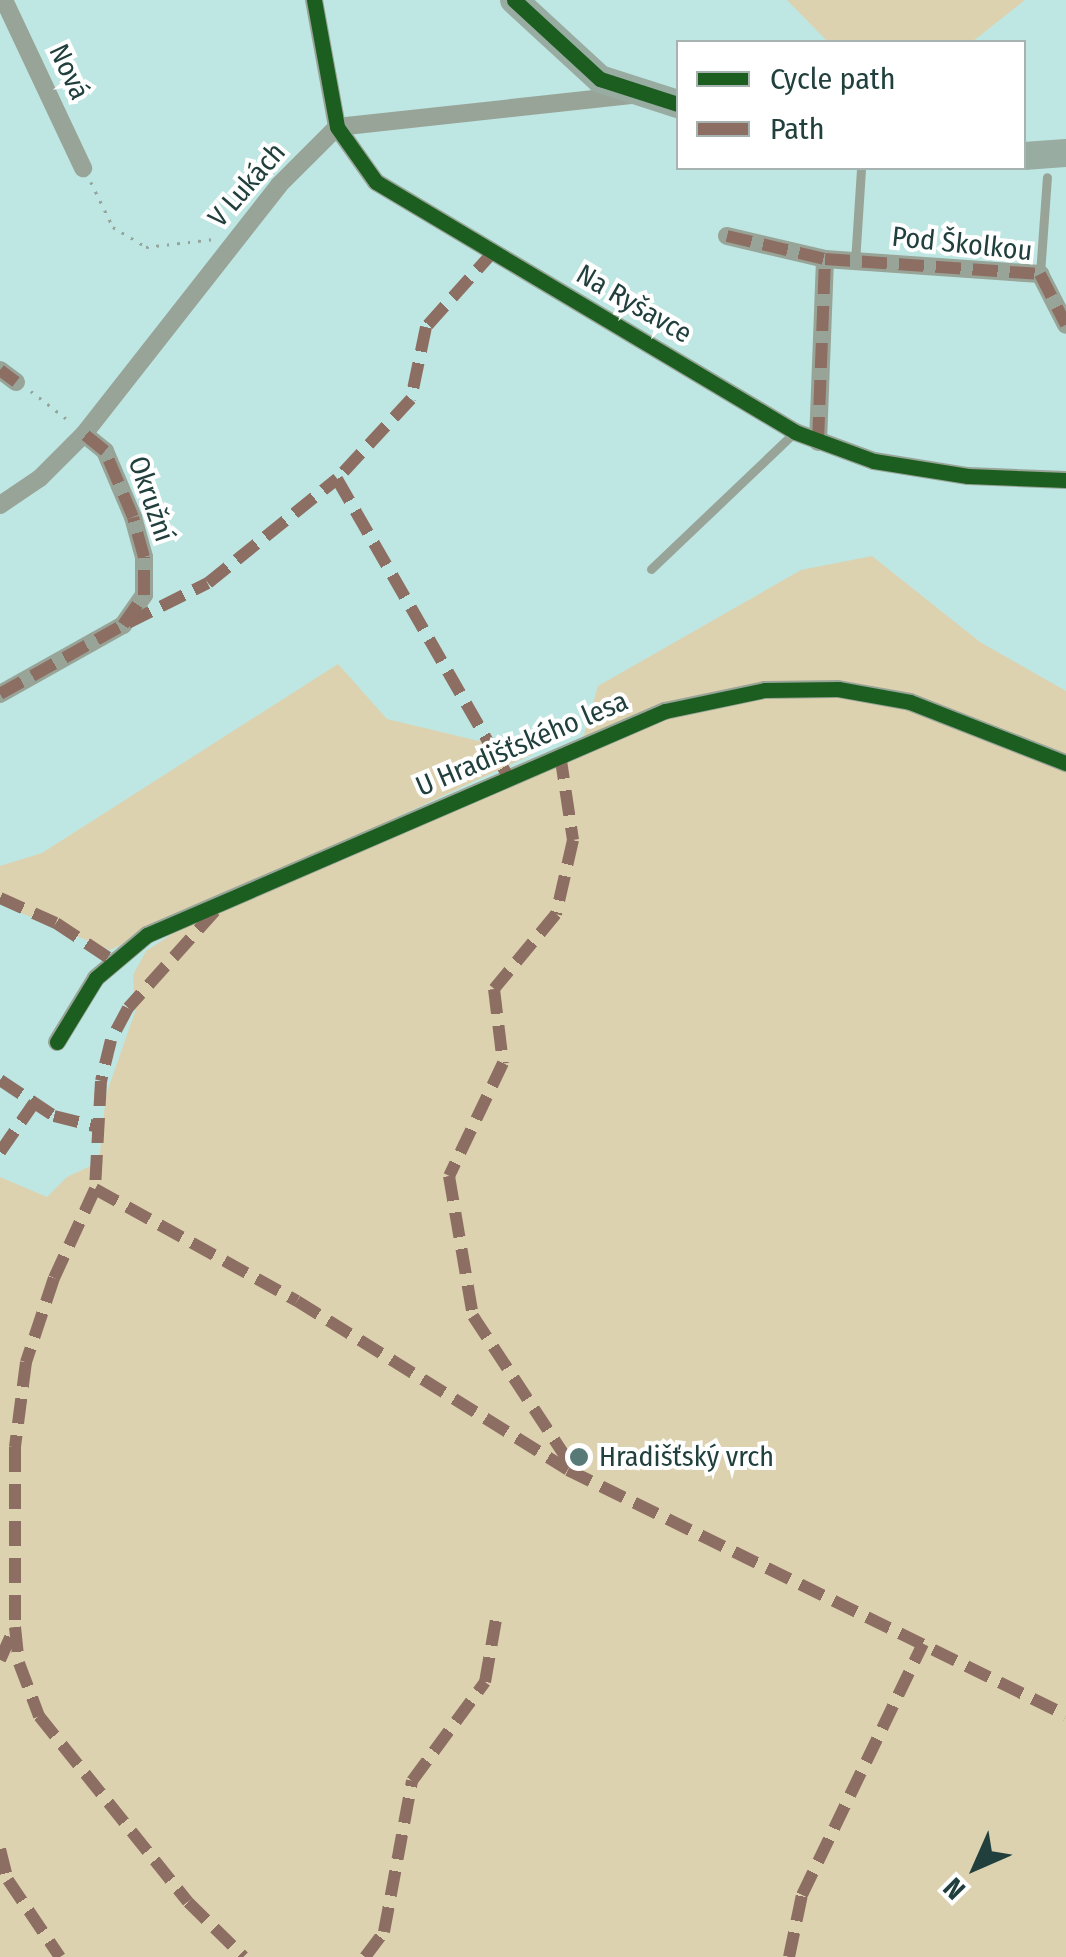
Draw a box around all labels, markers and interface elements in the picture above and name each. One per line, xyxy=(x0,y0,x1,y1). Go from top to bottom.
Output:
street label: Nová xyxy=(42,39,96,105)
legend xyxy=(676,40,1026,170)
text: Cycle path xyxy=(770,61,896,97)
text: Path xyxy=(770,111,824,147)
street label: V Lukách xyxy=(201,136,293,234)
street label: Pod Školkou xyxy=(890,220,1034,268)
street label: Na Ryšavce xyxy=(570,258,698,350)
street label: Okružní xyxy=(121,452,181,546)
street label: U Hradišťského lesa xyxy=(411,684,633,804)
place label: Hradišťský vrch xyxy=(599,1440,774,1474)
marker: Hradišťský vrch xyxy=(568,1446,590,1468)
north arrow xyxy=(926,1817,1026,1917)
text: N xyxy=(937,1871,972,1906)

